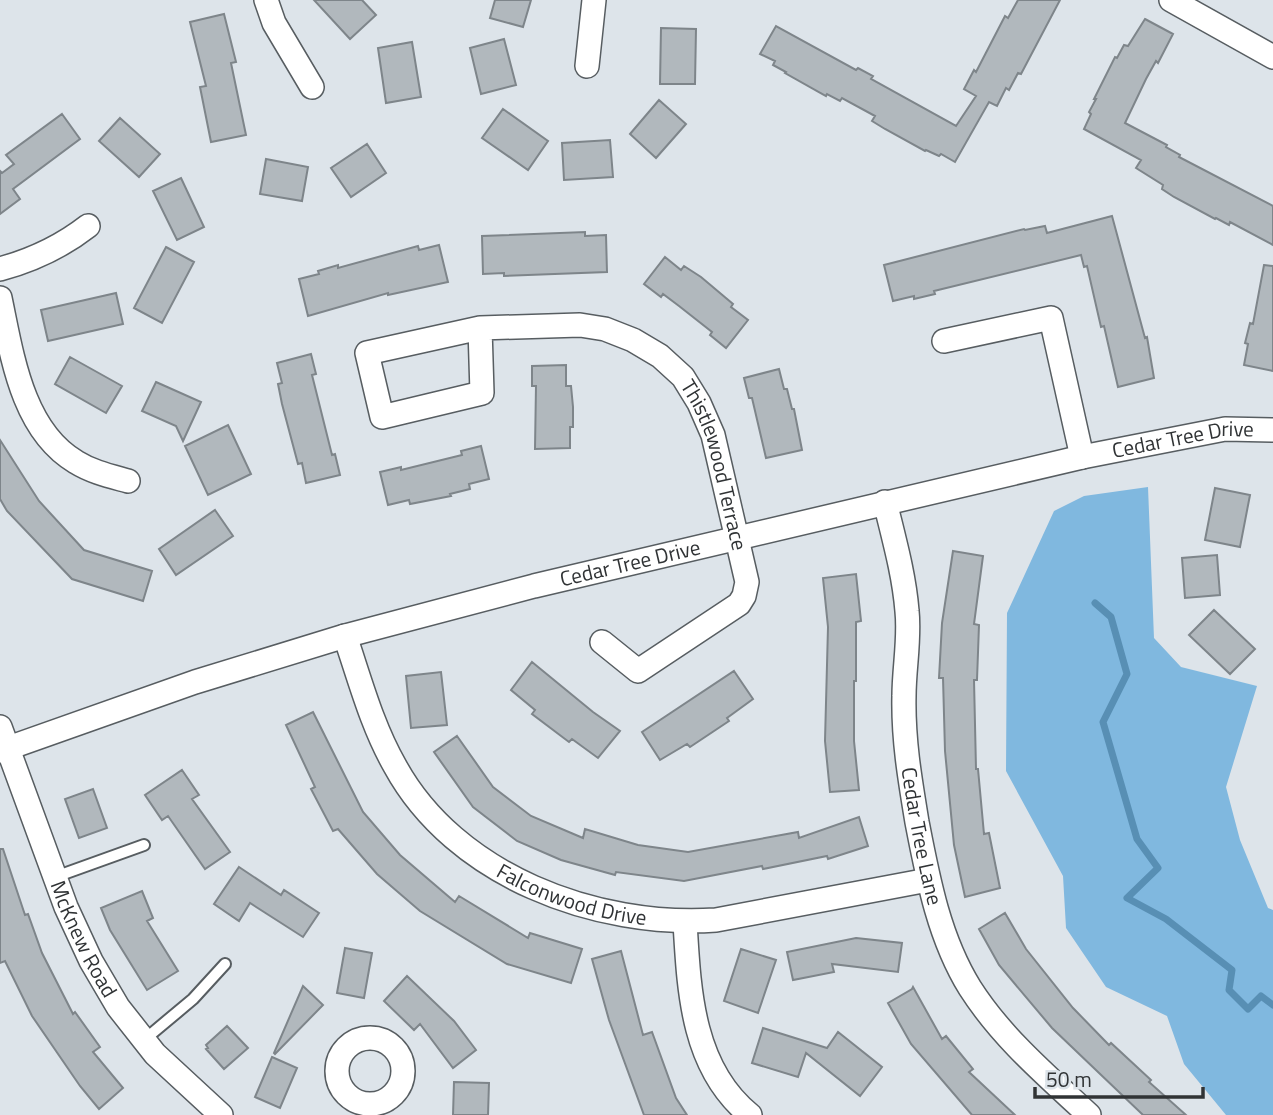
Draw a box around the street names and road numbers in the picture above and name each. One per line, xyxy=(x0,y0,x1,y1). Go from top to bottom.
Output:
street label: Thistlewood Terrace xyxy=(673,373,756,553)
street label: Cedar Tree Drive xyxy=(1109,412,1254,466)
street label: Cedar Tree Drive xyxy=(556,530,703,594)
street label: Cedar Tree Lane xyxy=(894,765,952,909)
street label: Falconwood Drive xyxy=(491,855,649,933)
street label: McKnew Road xyxy=(43,876,126,1003)

